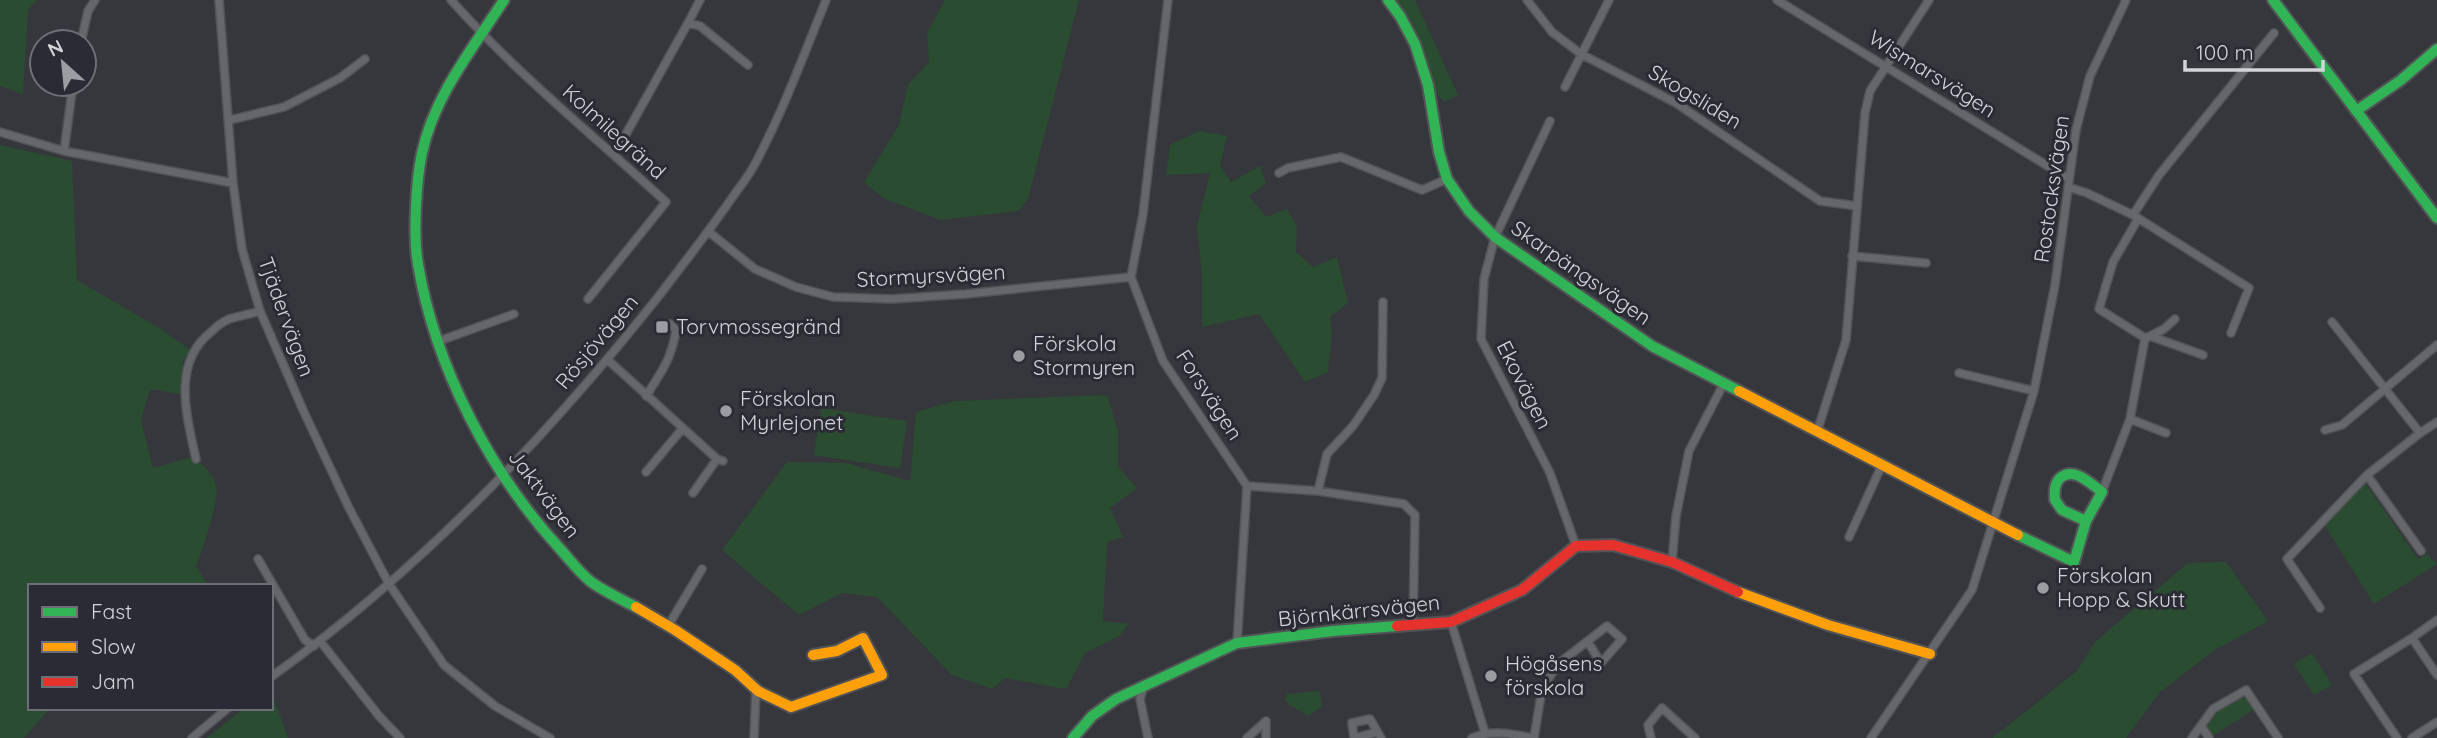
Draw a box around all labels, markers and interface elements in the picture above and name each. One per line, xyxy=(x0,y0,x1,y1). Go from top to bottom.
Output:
street label: Wismarsvägen xyxy=(1864,24,2001,123)
north arrow xyxy=(28,28,98,98)
scale bar xyxy=(2185,28,2323,72)
text: N xyxy=(44,34,67,62)
text: 100 m xyxy=(2196,39,2254,65)
street label: Skogsliden xyxy=(1644,58,1747,134)
street label: Kolmilegränd xyxy=(558,78,672,184)
street label: Rostocksvägen xyxy=(2028,114,2074,264)
street label: Skarpängsvägen xyxy=(1507,214,1656,330)
street label: Tjädervägen xyxy=(253,253,321,380)
street label: Stormyrsvägen xyxy=(856,258,1006,292)
street label: Rösjövägen xyxy=(549,289,643,394)
place label: Torvmossegränd xyxy=(676,313,841,339)
marker: Torvmossegränd xyxy=(654,319,670,335)
place label: Förskola Stormyren xyxy=(1033,330,1135,380)
street label: Ekovägen xyxy=(1492,336,1558,433)
street label: Forsvägen xyxy=(1171,344,1249,445)
marker: Förskola Stormyren xyxy=(1011,348,1027,364)
place label: Förskolan Myrlejonet xyxy=(740,385,843,435)
marker: Förskolan Myrlejonet xyxy=(718,403,734,419)
street label: Jaktvägen xyxy=(503,444,586,543)
place label: Förskolan Hopp & Skutt xyxy=(2057,562,2185,612)
marker: Förskolan Hopp & Skutt xyxy=(2035,580,2051,596)
legend xyxy=(28,584,273,710)
street label: Björnkärrsvägen xyxy=(1277,589,1441,631)
text: Fast xyxy=(91,598,132,624)
text: Slow xyxy=(91,633,136,659)
place label: Högåsens förskola xyxy=(1505,650,1602,700)
text: Jam xyxy=(91,668,135,694)
marker: Högåsens förskola xyxy=(1483,668,1499,684)

